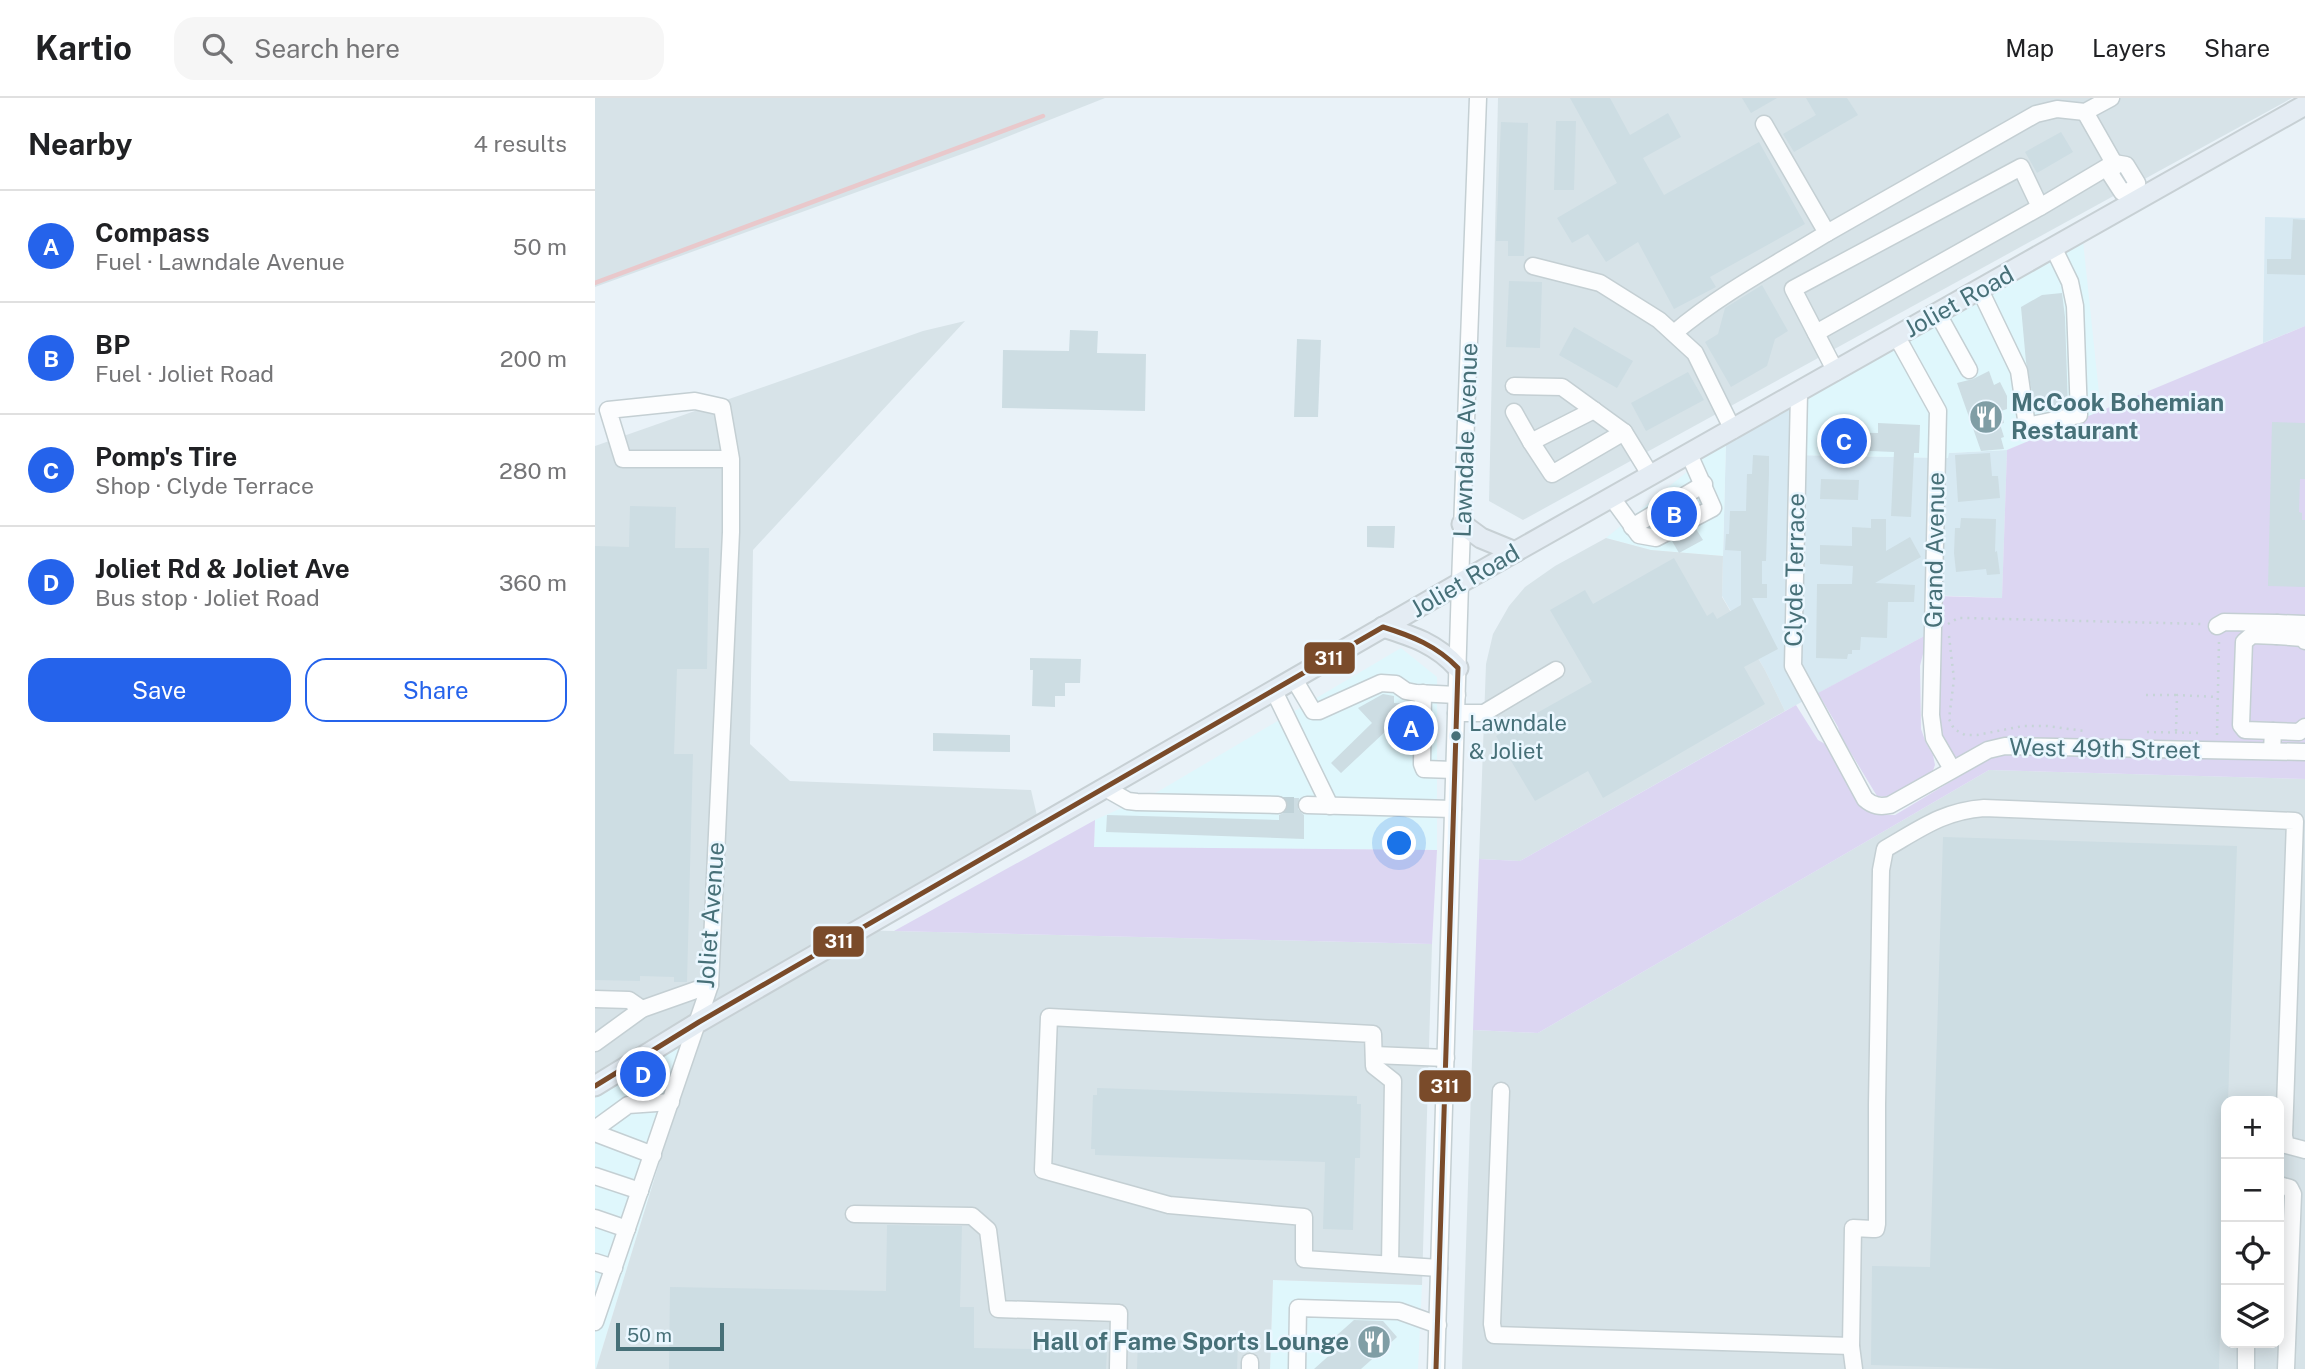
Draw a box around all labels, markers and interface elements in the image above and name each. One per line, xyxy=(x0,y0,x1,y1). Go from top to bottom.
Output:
search box xyxy=(174,17,664,80)
text: Kartio xyxy=(35,29,132,67)
icon: search xyxy=(198,29,236,67)
text: Search here xyxy=(254,33,400,64)
text: Map xyxy=(2005,34,2054,62)
text: Layers xyxy=(2092,34,2166,62)
text: Share xyxy=(2204,34,2270,62)
text: Nearby xyxy=(28,126,132,162)
text: 4 results xyxy=(473,130,567,157)
text: Compass xyxy=(95,217,210,248)
text: A xyxy=(43,233,59,260)
text: 50 m xyxy=(513,233,567,260)
text: Fuel · Lawndale Avenue xyxy=(95,248,345,275)
street label: Joliet Road xyxy=(1899,260,2018,343)
text: BP xyxy=(95,329,130,360)
street label: Lawndale Avenue xyxy=(1448,342,1482,538)
text: B xyxy=(43,345,59,372)
text: 200 m xyxy=(500,345,567,372)
text: Fuel · Joliet Road xyxy=(95,360,274,387)
place label: McCook Bohemian Restaurant xyxy=(2011,388,2224,444)
restaurant icon: McCook Bohemian Restaurant xyxy=(1967,398,2005,436)
pin: C xyxy=(1821,415,1867,467)
text: Pomp's Tire xyxy=(95,441,237,472)
text: C xyxy=(43,457,59,484)
text: 280 m xyxy=(499,457,567,484)
text: Shop · Clyde Terrace xyxy=(95,472,314,499)
street label: Grand Avenue xyxy=(1919,472,1949,628)
pin: B xyxy=(1651,488,1697,540)
street label: Clyde Terrace xyxy=(1779,493,1809,647)
street label: Joliet Road xyxy=(1405,538,1524,623)
text: Joliet Rd & Joliet Ave xyxy=(95,553,350,584)
text: D xyxy=(43,569,59,596)
text: 360 m xyxy=(499,569,567,596)
text: Bus stop · Joliet Road xyxy=(95,584,320,611)
line badge: 311 xyxy=(1303,641,1356,675)
text: 311 xyxy=(1315,647,1343,669)
button: Save xyxy=(28,658,291,722)
button: Share xyxy=(305,658,567,722)
pin: A xyxy=(1388,702,1434,754)
place label: Lawndale & Joliet xyxy=(1469,710,1567,764)
marker: Lawndale & Joliet xyxy=(1449,729,1463,743)
street label: West 49th Street xyxy=(2009,732,2201,764)
your location xyxy=(1382,826,1416,860)
street label: Joliet Avenue xyxy=(691,841,729,989)
line badge: 311 xyxy=(812,925,865,958)
text: 311 xyxy=(825,930,853,952)
pin: D xyxy=(620,1048,666,1100)
line badge: 311 xyxy=(1418,1069,1472,1103)
text: 311 xyxy=(1431,1075,1459,1097)
map controls xyxy=(2221,1096,2284,1348)
button: + xyxy=(2221,1096,2284,1159)
button: − xyxy=(2221,1159,2284,1222)
button: locate xyxy=(2221,1222,2284,1285)
button: layers xyxy=(2221,1285,2284,1348)
scale bar xyxy=(616,1320,725,1352)
restaurant icon: Hall of Fame Sports Lounge xyxy=(1355,1323,1393,1361)
text: 50 m xyxy=(627,1324,672,1346)
place label: Hall of Fame Sports Lounge xyxy=(1032,1327,1349,1355)

